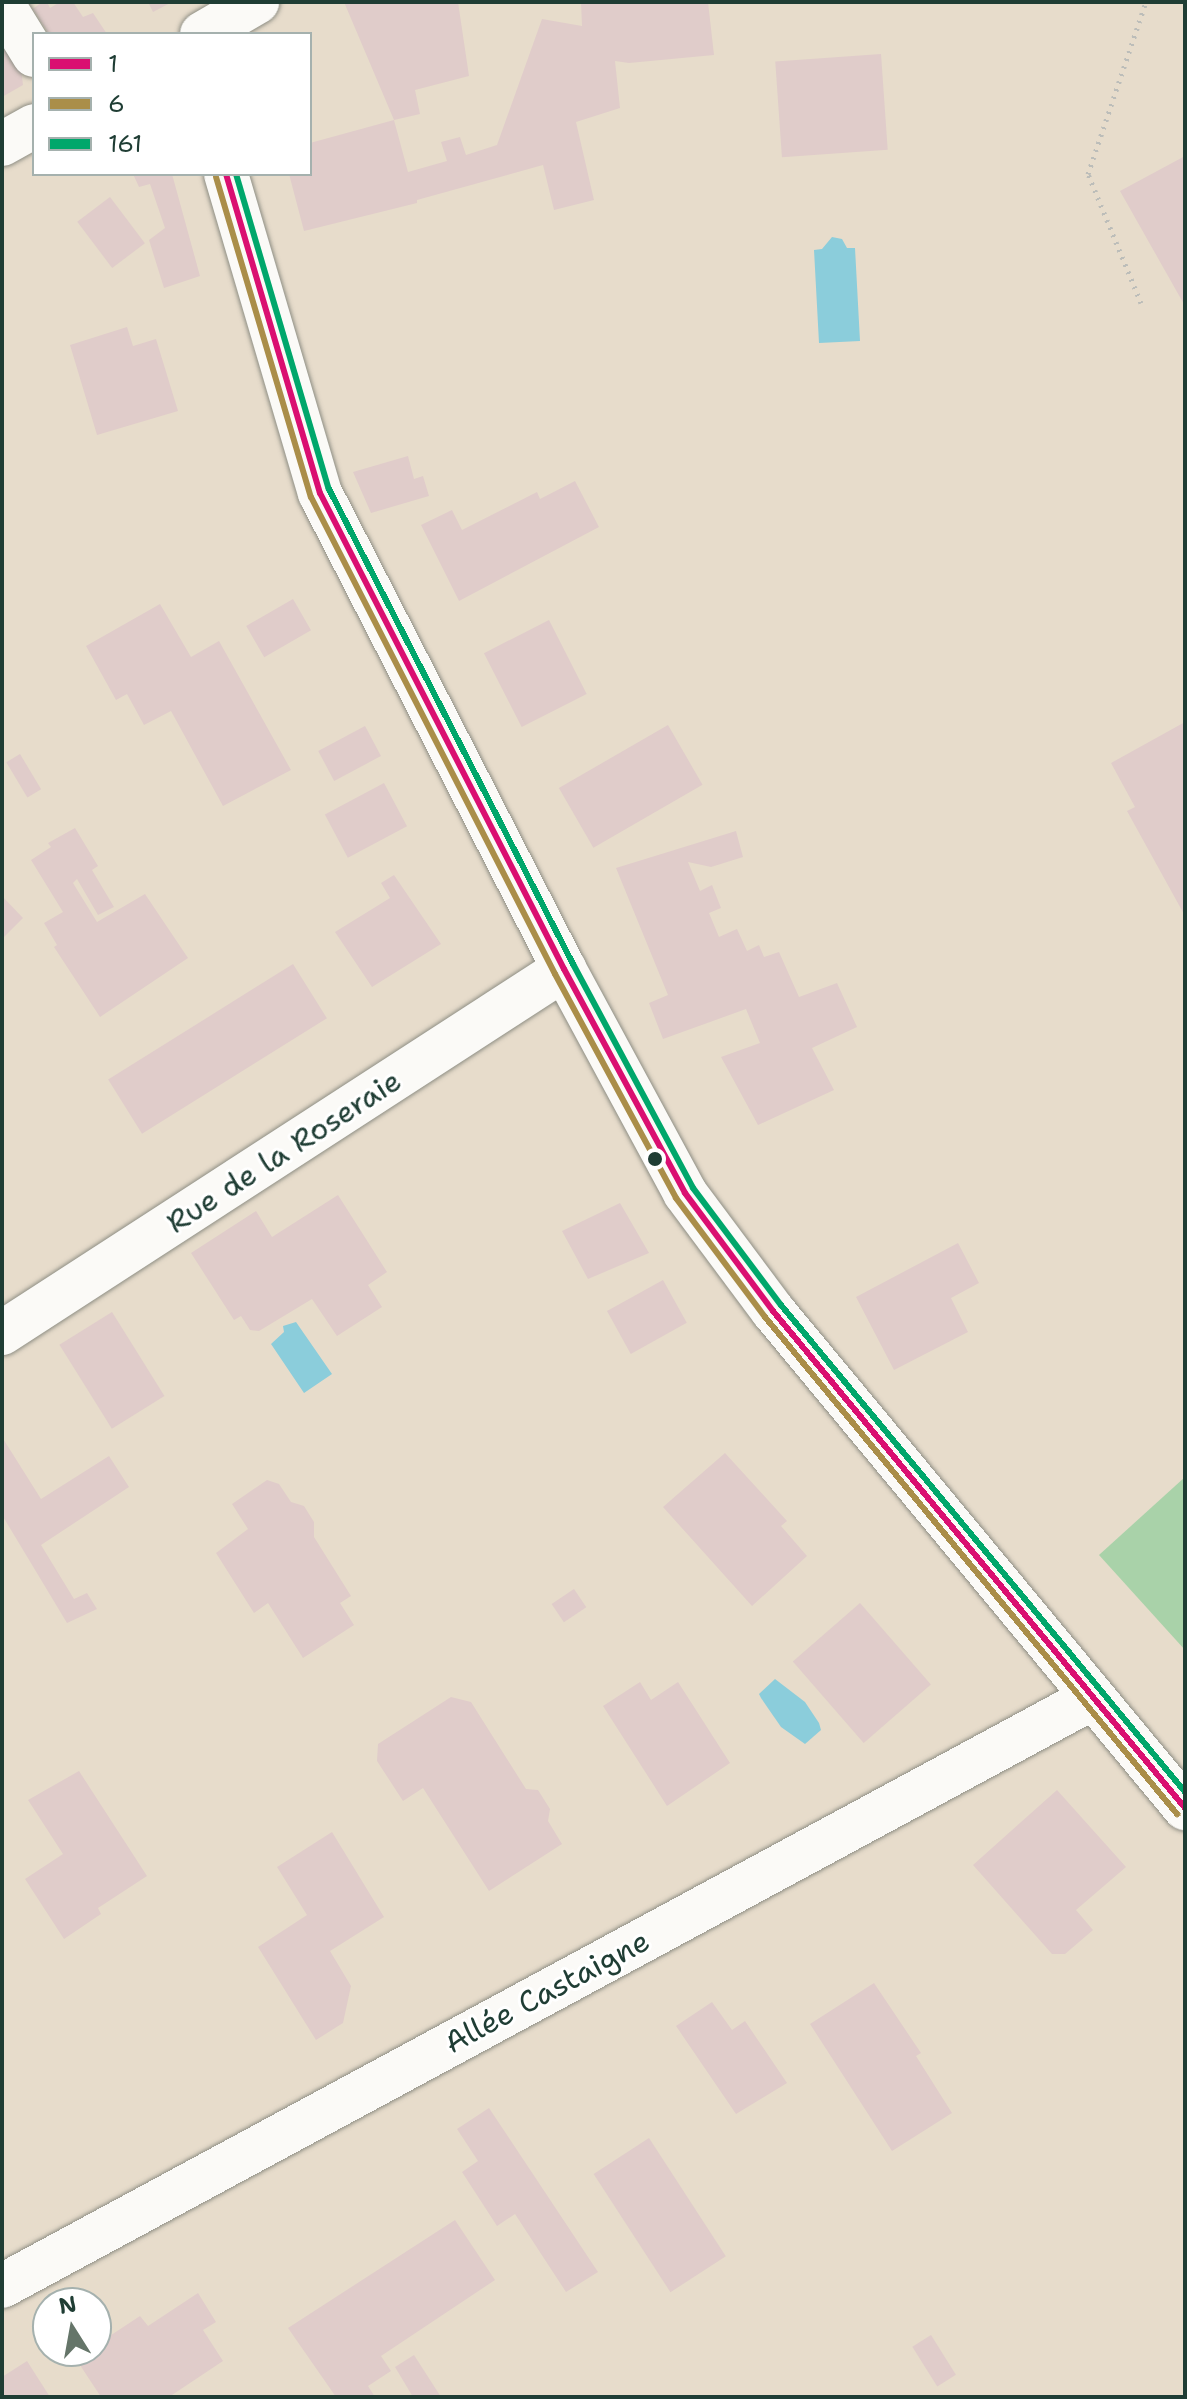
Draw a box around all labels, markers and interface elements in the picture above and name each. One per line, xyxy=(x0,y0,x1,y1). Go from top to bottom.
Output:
legend xyxy=(32,32,312,176)
text: 1 xyxy=(108,48,118,80)
text: 6 xyxy=(108,88,125,120)
text: 161 xyxy=(108,128,142,160)
street label: Rue de la Roseraie xyxy=(160,1063,408,1241)
unlabelled marker xyxy=(647,1151,663,1167)
street label: Allée Castaigne xyxy=(438,1923,656,2061)
north arrow xyxy=(32,2287,112,2367)
text: N xyxy=(56,2289,79,2321)

